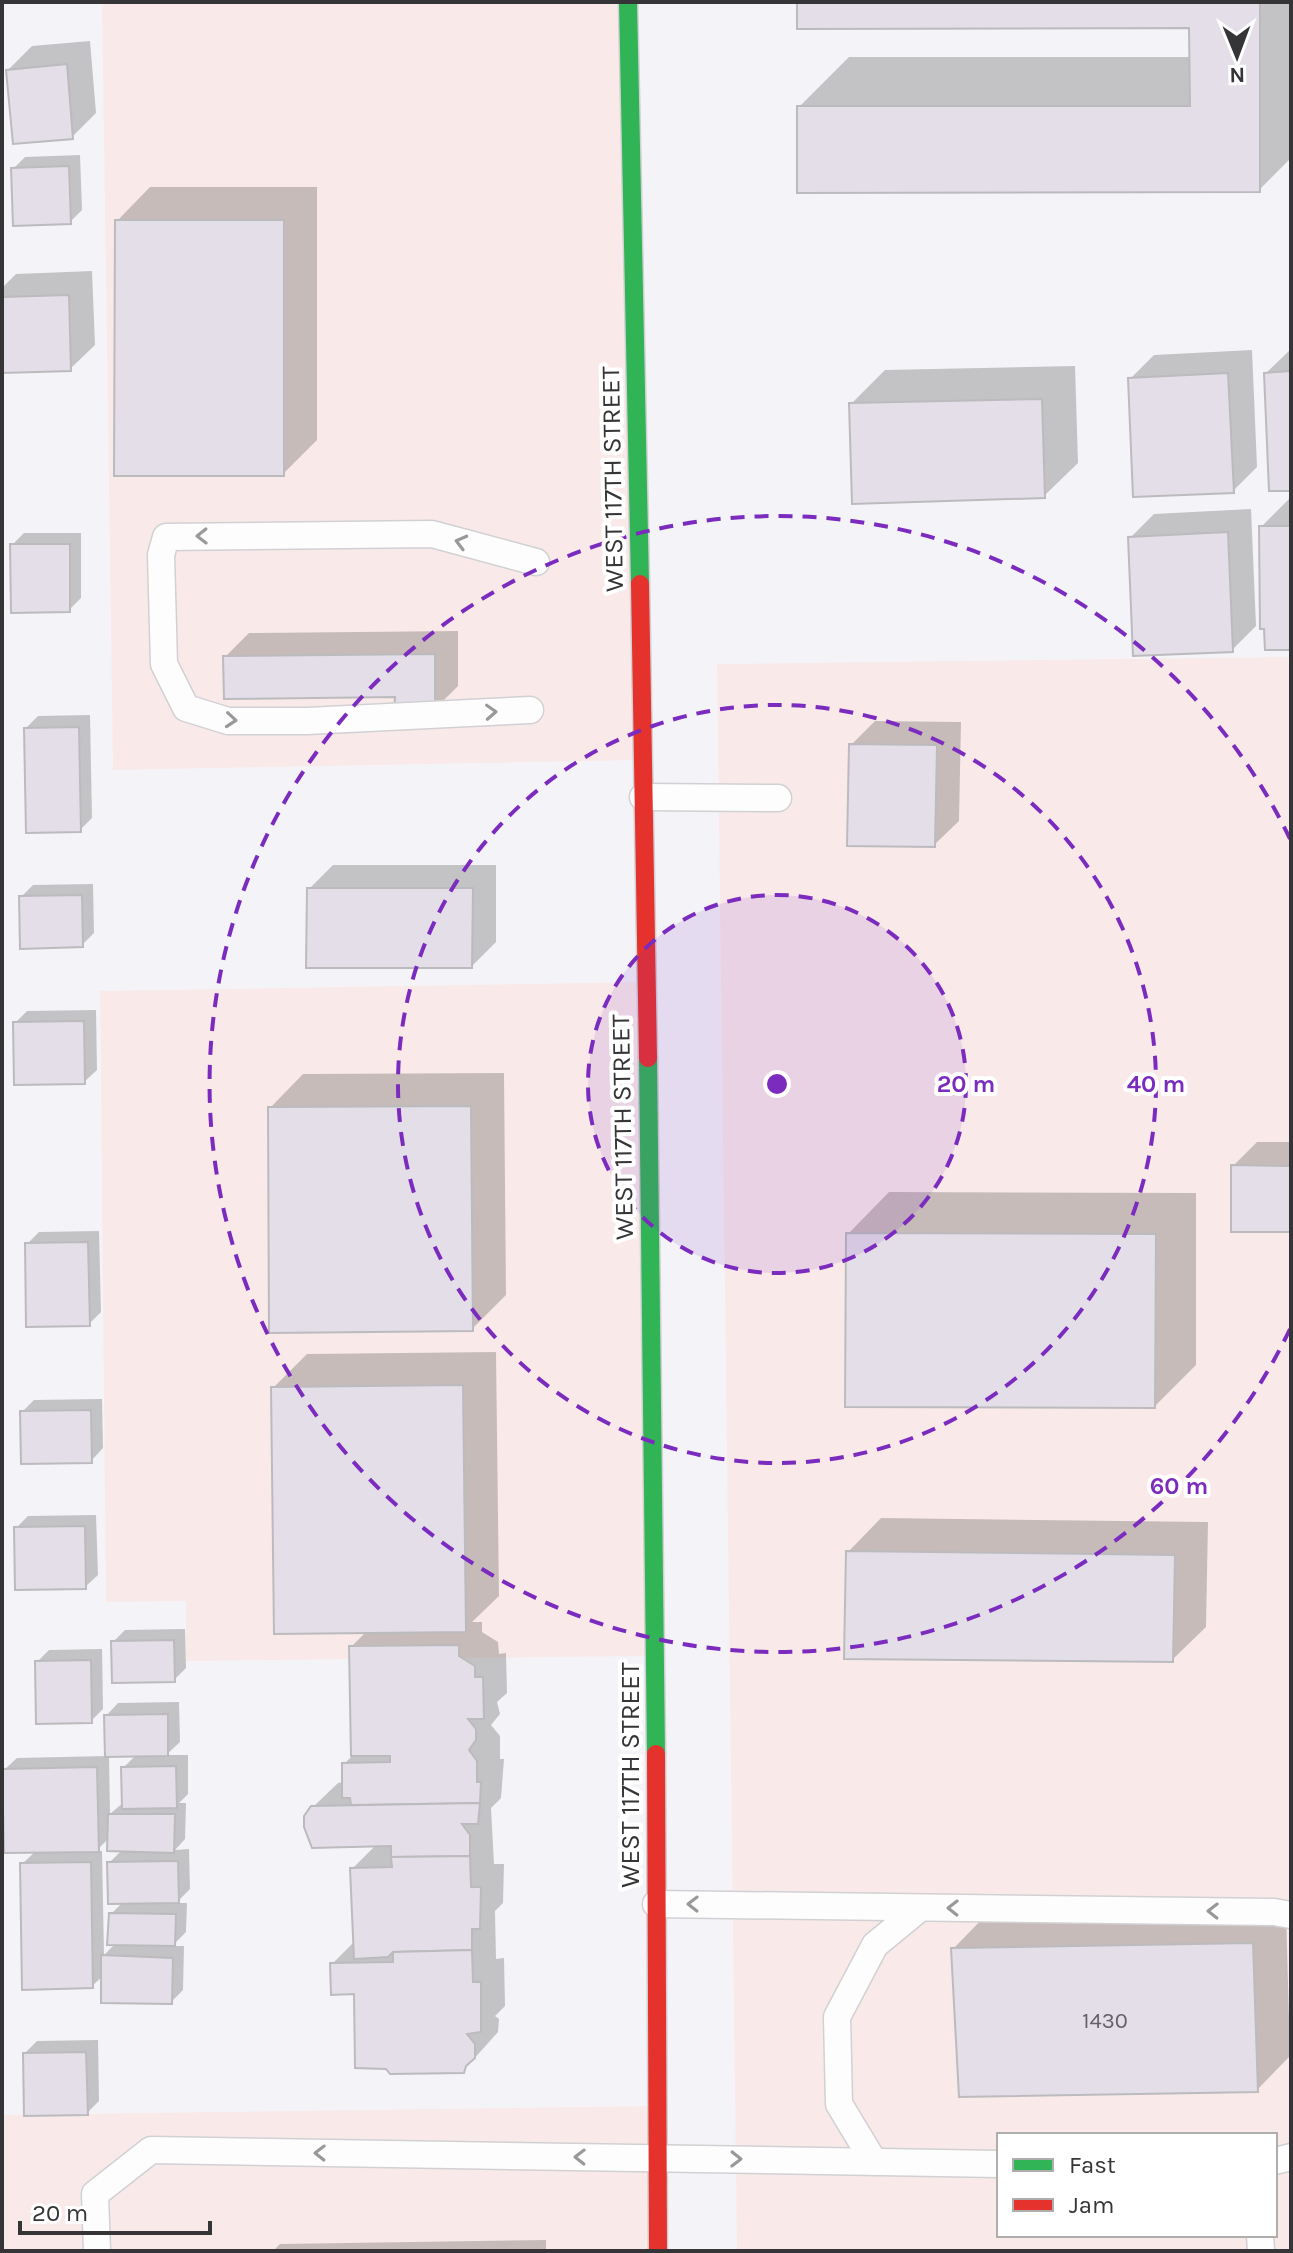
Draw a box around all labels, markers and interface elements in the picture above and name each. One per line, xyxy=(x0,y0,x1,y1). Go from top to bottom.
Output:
north arrow xyxy=(1197,16,1277,96)
text: N xyxy=(1229,62,1245,88)
street label: WEST 117TH STREET xyxy=(595,366,630,592)
one-way arrow xyxy=(195,528,208,545)
one-way arrow xyxy=(455,535,469,551)
one-way arrow xyxy=(485,704,498,721)
one-way arrow xyxy=(225,711,238,728)
street label: WEST 117TH STREET xyxy=(605,1014,640,1240)
centre of rings xyxy=(763,1070,791,1098)
text: 20 m xyxy=(937,1070,995,1098)
text: 40 m xyxy=(1127,1070,1185,1098)
text: 60 m xyxy=(1150,1472,1208,1500)
street label: WEST 117TH STREET xyxy=(615,1662,646,1888)
one-way arrow xyxy=(686,1896,699,1913)
one-way arrow xyxy=(946,1899,959,1917)
one-way arrow xyxy=(1206,1902,1219,1920)
house number: 1430 xyxy=(1082,2008,1128,2034)
legend xyxy=(997,2133,1277,2237)
one-way arrow xyxy=(313,2144,326,2162)
one-way arrow xyxy=(573,2149,586,2166)
one-way arrow xyxy=(730,2151,743,2168)
text: Fast xyxy=(1069,2151,1116,2179)
scale bar xyxy=(20,2185,210,2235)
text: Jam xyxy=(1069,2191,1114,2219)
text: 20 m xyxy=(32,2199,88,2227)

